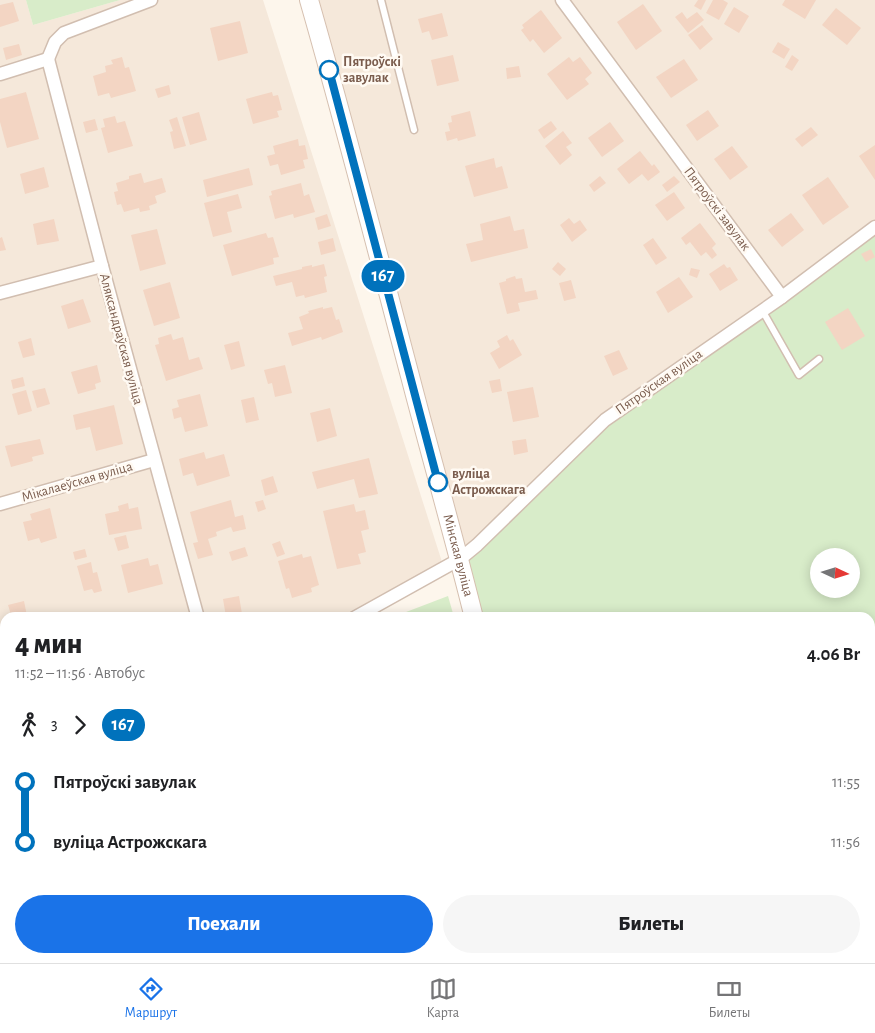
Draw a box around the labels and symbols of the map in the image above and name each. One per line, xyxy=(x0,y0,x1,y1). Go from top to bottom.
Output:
place label: Пятроўскі завулак xyxy=(343,55,401,85)
marker: Пятроўскі завулак xyxy=(319,60,339,80)
street label: Пятроўскі завулак xyxy=(681,165,753,254)
line badge: 167 xyxy=(354,260,412,292)
street label: Аляксандраўская вуліца xyxy=(97,272,145,407)
street label: Пятроўская вуліца xyxy=(613,347,705,417)
street label: Мікалаеўская вуліца xyxy=(20,459,135,505)
place label: вуліца Астрожскага xyxy=(452,467,526,497)
marker: вуліца Астрожскага xyxy=(428,472,448,492)
street label: Мінская вуліца xyxy=(440,513,476,599)
north arrow xyxy=(810,548,860,598)

